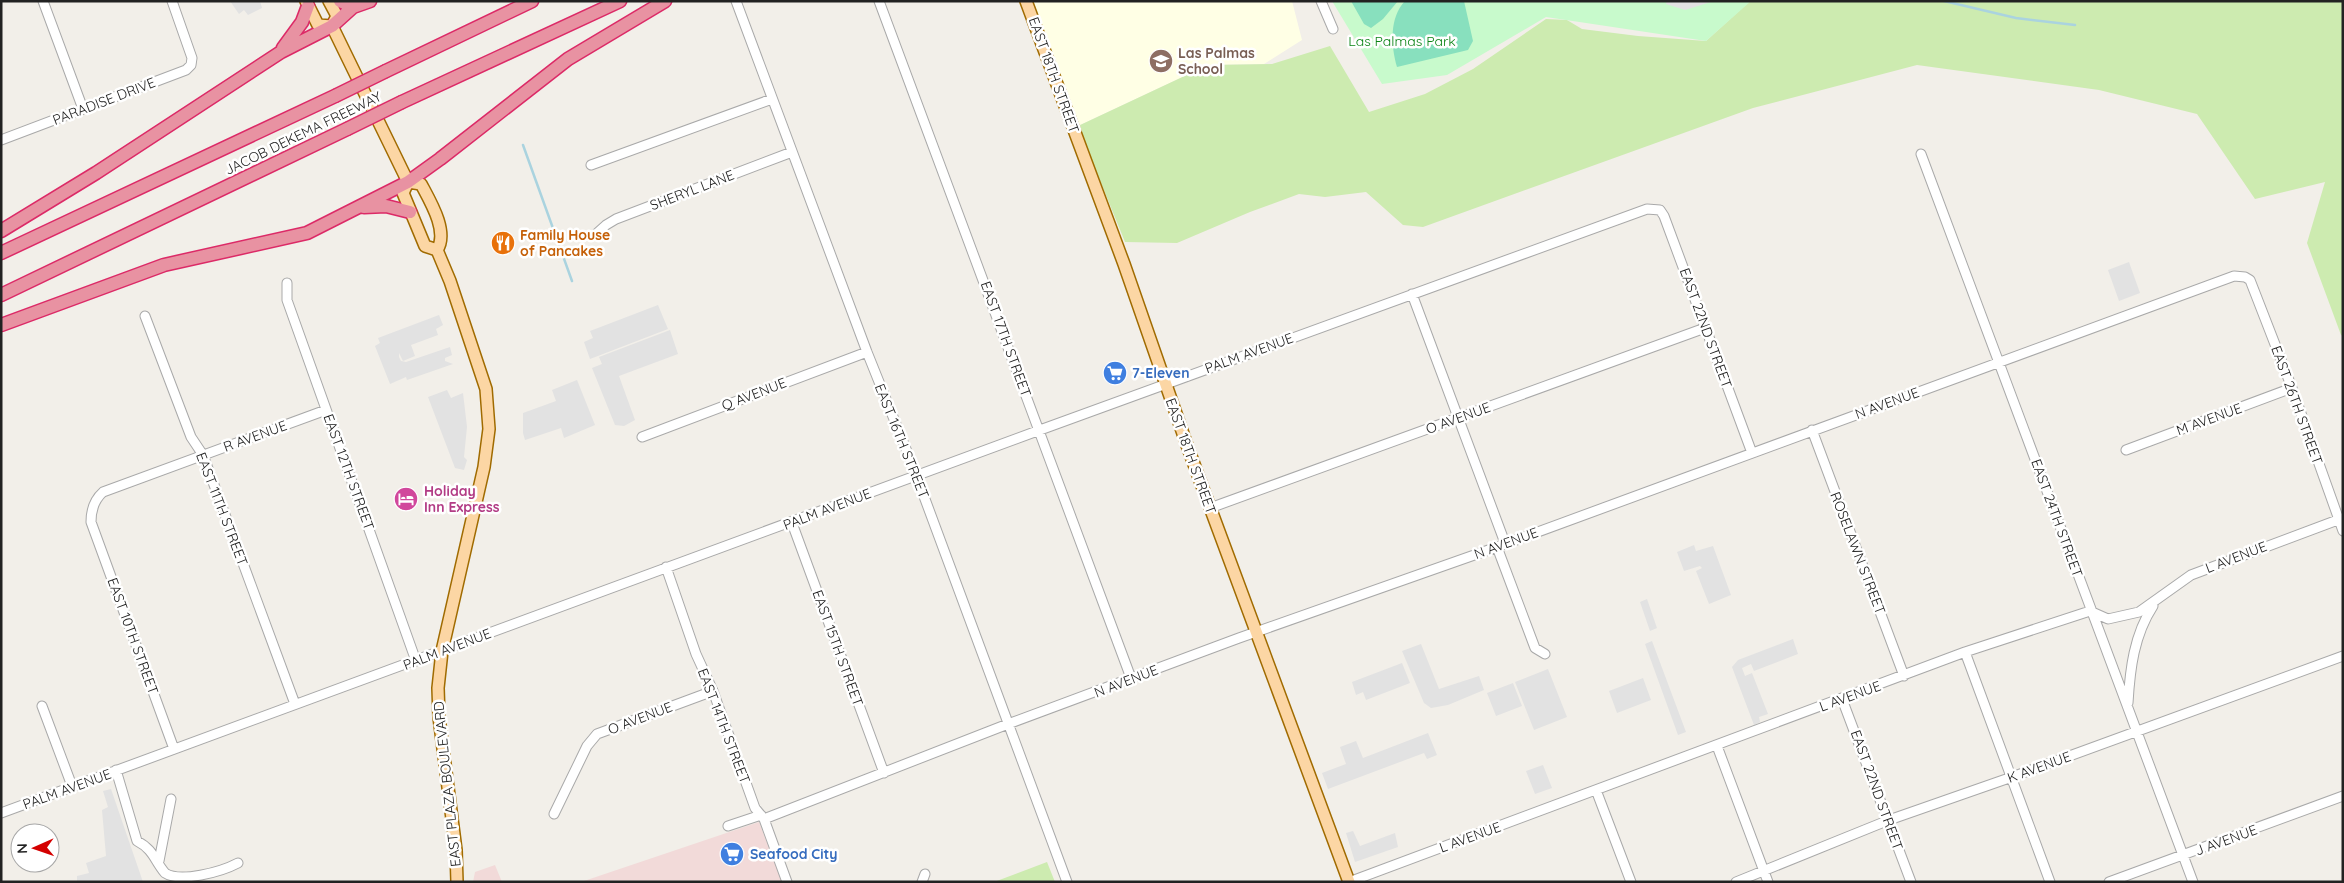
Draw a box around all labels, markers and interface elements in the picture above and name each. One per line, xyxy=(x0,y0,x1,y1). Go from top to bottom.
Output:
street label: EAST 18TH STREET xyxy=(1025,14,1083,136)
park label: Las Palmas Park xyxy=(1348,32,1456,50)
place label: Las Palmas School xyxy=(1178,44,1255,78)
school or university icon: Las Palmas School xyxy=(1148,48,1174,74)
street label: PARADISE DRIVE xyxy=(50,73,158,129)
street label: JACOB DEKEMA FREEWAY xyxy=(222,87,384,179)
street label: SHERYL LANE xyxy=(647,166,737,214)
place label: Family House of Pancakes xyxy=(520,226,610,260)
restaurant icon: Family House of Pancakes xyxy=(490,230,516,256)
street label: EAST 22ND STREET xyxy=(1676,265,1736,391)
street label: EAST 17TH STREET xyxy=(977,279,1035,399)
street label: PALM AVENUE xyxy=(1202,329,1296,377)
street label: EAST 26TH STREET xyxy=(2267,343,2327,467)
supermarket icon: 7-Eleven xyxy=(1102,360,1128,386)
place label: 7-Eleven xyxy=(1132,364,1189,382)
street label: Q AVENUE xyxy=(719,373,789,415)
street label: EAST 16TH STREET xyxy=(871,381,933,501)
street label: N AVENUE xyxy=(1852,383,1922,423)
street label: EAST 18TH STREET xyxy=(1162,395,1220,517)
street label: O AVENUE xyxy=(1423,398,1493,438)
street label: M AVENUE xyxy=(2174,399,2244,439)
street label: EAST 12TH STREET xyxy=(320,411,378,533)
street label: R AVENUE xyxy=(221,416,289,456)
street label: EAST 11TH STREET xyxy=(192,450,252,568)
street label: EAST 24TH STREET xyxy=(2027,456,2087,580)
place label: Holiday Inn Express xyxy=(424,482,500,516)
street label: PALM AVENUE xyxy=(780,484,874,534)
hotel icon: Holiday Inn Express xyxy=(393,486,419,512)
street label: ROSELAWN STREET xyxy=(1826,489,1890,617)
street label: N AVENUE xyxy=(1471,523,1541,563)
street label: L AVENUE xyxy=(2203,537,2269,577)
street label: EAST 10TH STREET xyxy=(104,575,162,697)
street label: EAST 15TH STREET xyxy=(809,587,867,709)
street label: PALM AVENUE xyxy=(400,624,494,674)
street label: N AVENUE xyxy=(1091,661,1161,701)
street label: EAST 14TH STREET xyxy=(694,666,754,786)
street label: L AVENUE xyxy=(1817,677,1883,715)
street label: O AVENUE xyxy=(605,697,675,739)
street label: EAST PLAZA BOULEVARD xyxy=(429,700,465,868)
street label: EAST 22ND STREET xyxy=(1847,727,1907,853)
street label: K AVENUE xyxy=(2005,747,2073,787)
street label: PALM AVENUE xyxy=(20,765,114,813)
street label: L AVENUE xyxy=(1437,818,1503,856)
street label: J AVENUE xyxy=(2192,820,2260,860)
north arrow xyxy=(10,823,60,873)
supermarket icon: Seafood City xyxy=(719,841,745,867)
text: N xyxy=(13,843,31,854)
place label: Seafood City xyxy=(750,845,837,863)

